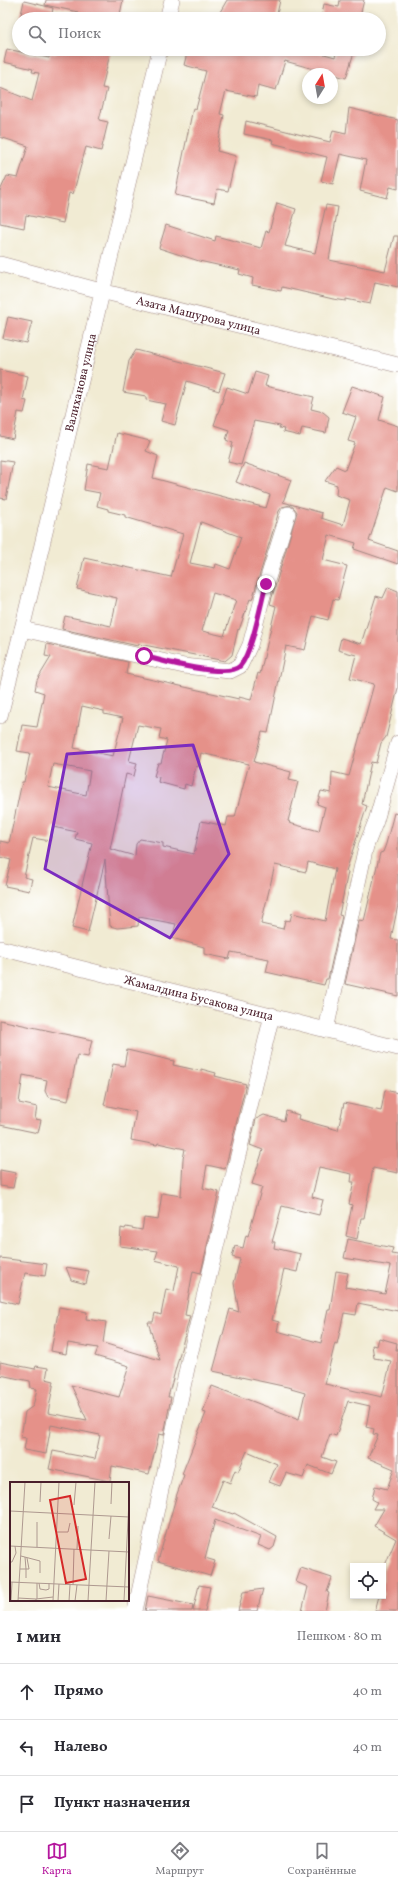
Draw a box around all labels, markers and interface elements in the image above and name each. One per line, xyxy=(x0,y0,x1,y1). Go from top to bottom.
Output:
search box xyxy=(12,12,386,56)
icon: search xyxy=(26,23,48,45)
text: Поиск xyxy=(58,24,101,45)
north arrow xyxy=(302,68,338,104)
street label: Азата Машурова улица xyxy=(134,293,262,339)
street label: Валиханова улица xyxy=(62,332,101,434)
route end xyxy=(257,575,275,593)
route start xyxy=(135,647,153,665)
street label: Жамалдина Бусакова улица xyxy=(122,972,275,1025)
inset map xyxy=(10,1482,129,1601)
map controls xyxy=(350,1563,386,1599)
button: locate xyxy=(350,1563,386,1599)
text: 1 мин xyxy=(16,1626,61,1649)
text: Пешком · 80 m xyxy=(297,1628,382,1646)
icon: ahead xyxy=(16,1681,38,1703)
text: Прямо xyxy=(54,1681,103,1702)
text: 40 m xyxy=(353,1683,382,1701)
icon: left xyxy=(16,1737,38,1759)
text: Налево xyxy=(54,1737,108,1758)
text: 40 m xyxy=(353,1739,382,1757)
icon: arrive xyxy=(16,1793,38,1815)
text: Пункт назначения xyxy=(54,1793,190,1814)
tab: Карта xyxy=(42,1840,72,1879)
tab: Маршрут xyxy=(155,1840,204,1879)
tab: Сохранённые xyxy=(288,1840,356,1879)

